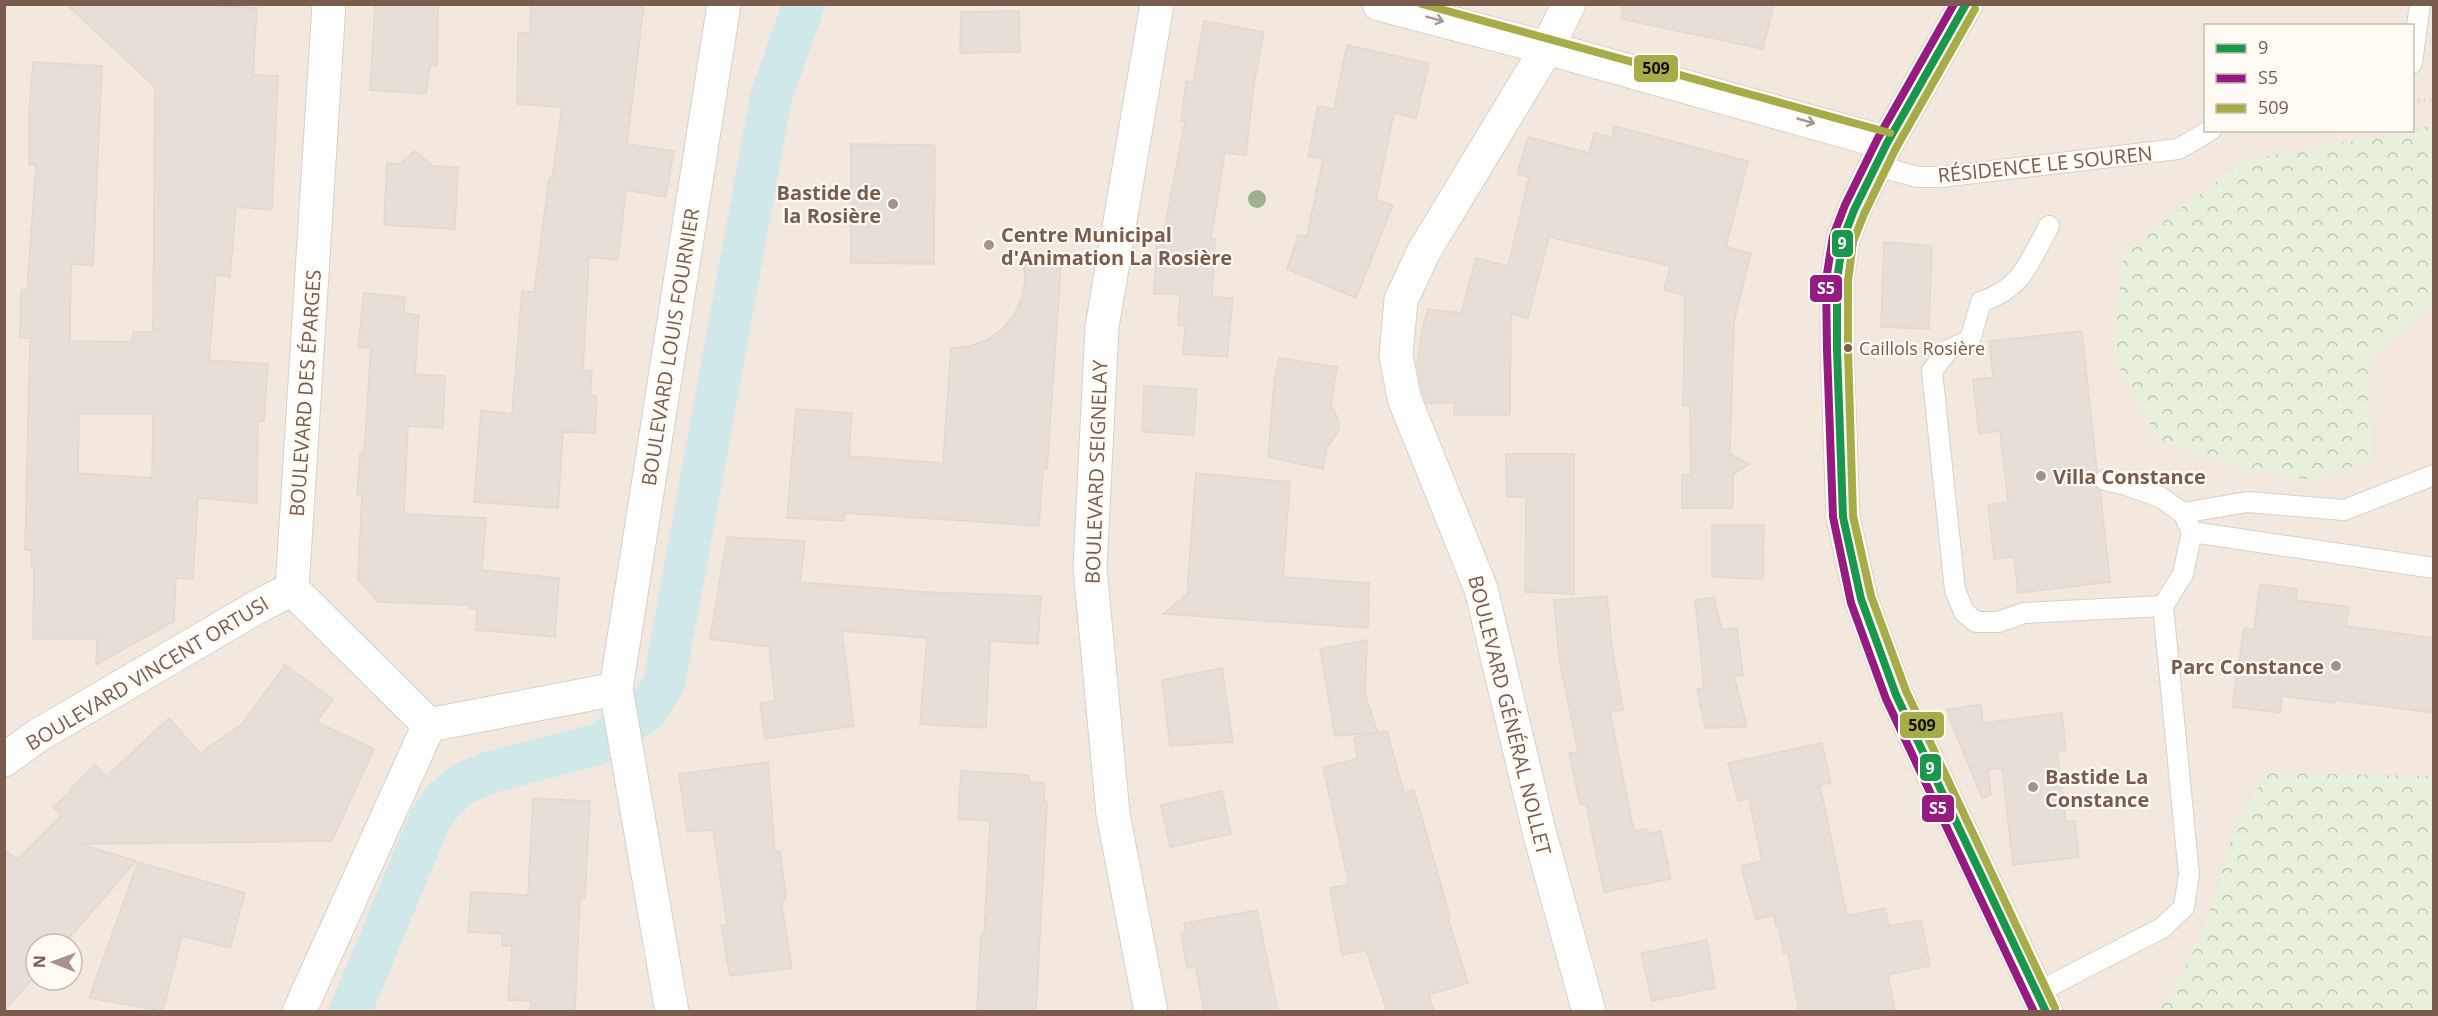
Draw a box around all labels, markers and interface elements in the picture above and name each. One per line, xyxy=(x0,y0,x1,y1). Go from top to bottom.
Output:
one-way arrow xyxy=(1425,14,1444,26)
legend xyxy=(2204,24,2414,132)
text: 9 xyxy=(2258,35,2268,59)
line badge: 509 xyxy=(1633,54,1679,83)
text: 509 xyxy=(1642,57,1670,79)
text: S5 xyxy=(2258,65,2278,89)
text: 509 xyxy=(2258,95,2289,119)
one-way arrow xyxy=(1796,116,1815,127)
street label: RÉSIDENCE LE SOUREN xyxy=(1936,139,2154,189)
place label: Bastide de la Rosière xyxy=(777,179,881,229)
marker: Bastide de la Rosière xyxy=(886,197,900,211)
street label: BOULEVARD LOUIS FOURNIER xyxy=(635,206,705,488)
place label: Centre Municipal d'Animation La Rosière xyxy=(1001,221,1232,271)
line badge: 9 xyxy=(1831,229,1854,258)
text: 9 xyxy=(1837,232,1847,254)
marker: Centre Municipal d'Animation La Rosière xyxy=(982,238,996,252)
street label: BOULEVARD DES ÉPARGES xyxy=(283,268,327,518)
line badge: S5 xyxy=(1809,274,1843,303)
text: S5 xyxy=(1817,277,1835,299)
place label: Caillols Rosière xyxy=(1859,336,1985,360)
marker: Caillols Rosière xyxy=(1842,342,1854,354)
street label: BOULEVARD SEIGNELAY xyxy=(1079,359,1113,584)
place label: Villa Constance xyxy=(2053,463,2206,490)
marker: Villa Constance xyxy=(2034,469,2048,483)
street label: BOULEVARD GÉNÉRAL NOLLET xyxy=(1462,572,1558,858)
street label: BOULEVARD VINCENT ORTUSI xyxy=(21,590,273,756)
place label: Parc Constance xyxy=(2171,653,2324,680)
marker: Parc Constance xyxy=(2329,659,2343,673)
line badge: 509 xyxy=(1899,711,1945,739)
text: 509 xyxy=(1908,714,1936,736)
line badge: 9 xyxy=(1919,753,1942,782)
text: 9 xyxy=(1925,757,1935,779)
place label: Bastide La Constance xyxy=(2045,763,2149,813)
marker: Bastide La Constance xyxy=(2026,780,2040,794)
line badge: S5 xyxy=(1921,794,1955,823)
text: S5 xyxy=(1929,797,1947,819)
north arrow xyxy=(24,932,84,992)
text: N xyxy=(28,955,50,968)

